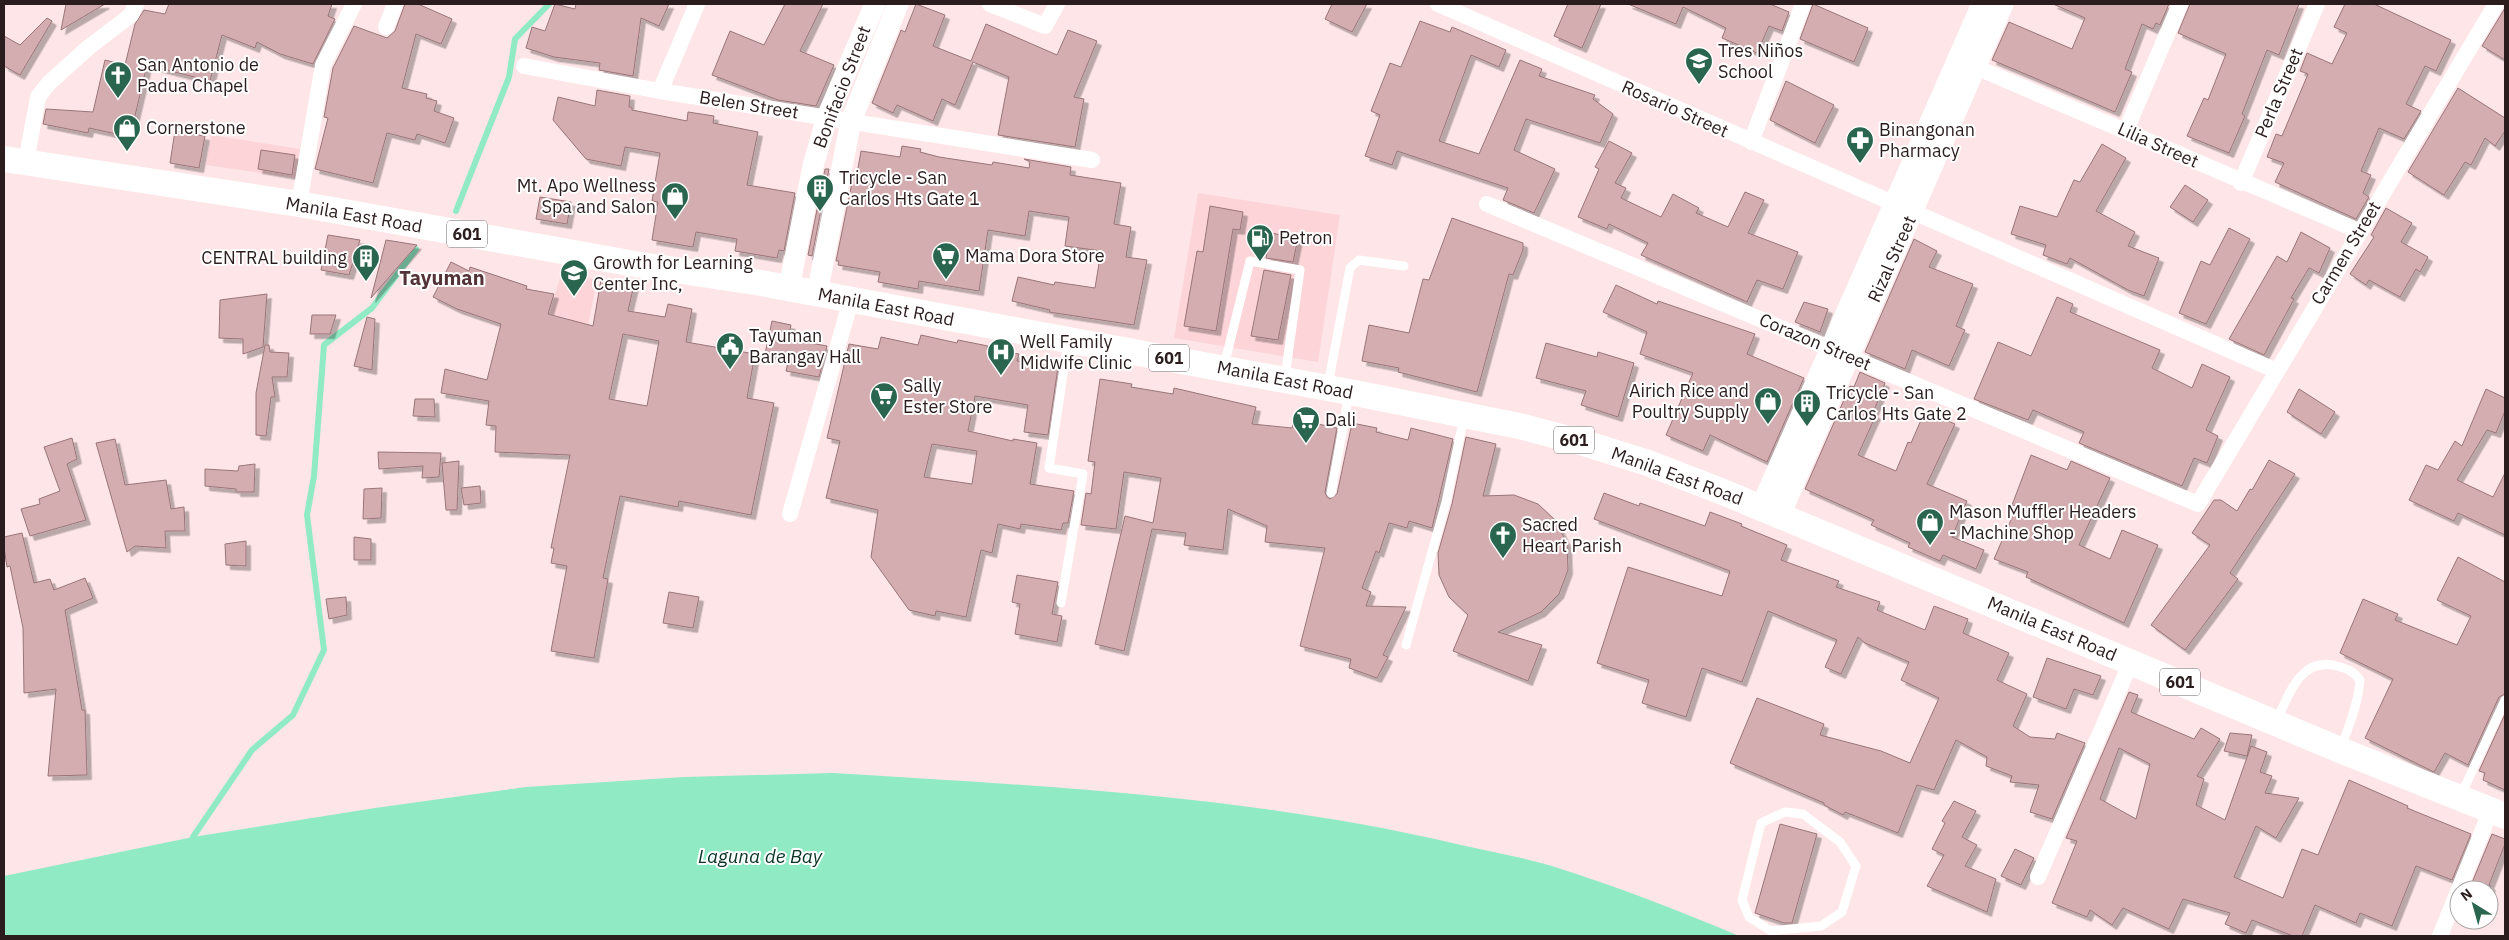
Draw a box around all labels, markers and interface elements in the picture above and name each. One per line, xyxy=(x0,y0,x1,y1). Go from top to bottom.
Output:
street label: Bonifacio Street xyxy=(808,22,875,151)
place label: Tres Niños School xyxy=(1718,39,1803,83)
street label: Perla Street xyxy=(2249,45,2308,141)
school or university icon: Tres Niños School xyxy=(1684,46,1714,85)
place label: San Antonio de Padua Chapel xyxy=(137,53,259,97)
church icon: San Antonio de Padua Chapel xyxy=(103,60,133,99)
street label: Rosario Street xyxy=(1618,75,1732,142)
street label: Belen Street xyxy=(698,85,800,124)
shop icon: Cornerstone xyxy=(112,113,142,152)
place label: Cornerstone xyxy=(146,116,246,139)
street label: Lilia Street xyxy=(2114,117,2202,173)
place label: Binangonan Pharmacy xyxy=(1879,118,1975,162)
pharmacy icon: Binangonan Pharmacy xyxy=(1845,125,1875,164)
place label: Tricycle - San Carlos Hts Gate 1 xyxy=(839,166,980,210)
building icon: Tricycle - San Carlos Hts Gate 1 xyxy=(805,173,835,212)
place label: Mt. Apo Wellness Spa and Salon xyxy=(517,174,656,218)
shop icon: Mt. Apo Wellness Spa and Salon xyxy=(660,181,690,220)
street label: Manila East Road xyxy=(284,191,424,238)
street label: Carmen Street xyxy=(2306,197,2386,309)
street label: Rizal Street xyxy=(1862,212,1921,306)
road number: 601 xyxy=(447,220,487,248)
fuel station icon: Petron xyxy=(1245,223,1275,262)
place label: Petron xyxy=(1279,226,1333,249)
supermarket icon: Mama Dora Store xyxy=(931,241,961,280)
building icon: CENTRAL building xyxy=(351,243,381,282)
place label: Mama Dora Store xyxy=(965,244,1105,267)
place label: CENTRAL building xyxy=(201,246,347,269)
place label: Growth for Learning Center Inc, xyxy=(593,251,753,295)
school or university icon: Growth for Learning Center Inc, xyxy=(559,258,589,297)
district label: Tayuman xyxy=(399,264,485,291)
street label: Manila East Road xyxy=(816,282,956,331)
street label: Corazon Street xyxy=(1756,308,1875,375)
place label: Tayuman Barangay Hall xyxy=(749,324,861,368)
place label: Well Family Midwife Clinic xyxy=(1020,330,1132,374)
public building icon: Tayuman Barangay Hall xyxy=(715,331,745,370)
hospital icon: Well Family Midwife Clinic xyxy=(986,337,1016,376)
road number: 601 xyxy=(1149,344,1189,372)
street label: Manila East Road xyxy=(1215,355,1355,404)
place label: Sally Ester Store xyxy=(903,374,992,418)
place label: Airich Rice and Poultry Supply xyxy=(1629,379,1749,423)
supermarket icon: Sally Ester Store xyxy=(869,381,899,420)
place label: Tricycle - San Carlos Hts Gate 2 xyxy=(1826,381,1967,425)
shop icon: Airich Rice and Poultry Supply xyxy=(1753,386,1783,425)
building icon: Tricycle - San Carlos Hts Gate 2 xyxy=(1792,388,1822,427)
supermarket icon: Dali xyxy=(1291,405,1321,444)
place label: Dali xyxy=(1325,408,1356,431)
road number: 601 xyxy=(1554,426,1594,454)
street label: Manila East Road xyxy=(1608,441,1746,510)
place label: Mason Muffler Headers - Machine Shop xyxy=(1949,500,2137,544)
shop icon: Mason Muffler Headers - Machine Shop xyxy=(1915,507,1945,546)
place label: Sacred Heart Parish xyxy=(1522,513,1622,557)
church icon: Sacred Heart Parish xyxy=(1488,520,1518,559)
street label: Manila East Road xyxy=(1984,591,2120,666)
road number: 601 xyxy=(2160,669,2200,696)
water label: Laguna de Bay xyxy=(698,844,823,868)
north arrow xyxy=(2449,880,2499,930)
text: N xyxy=(2457,884,2476,905)

